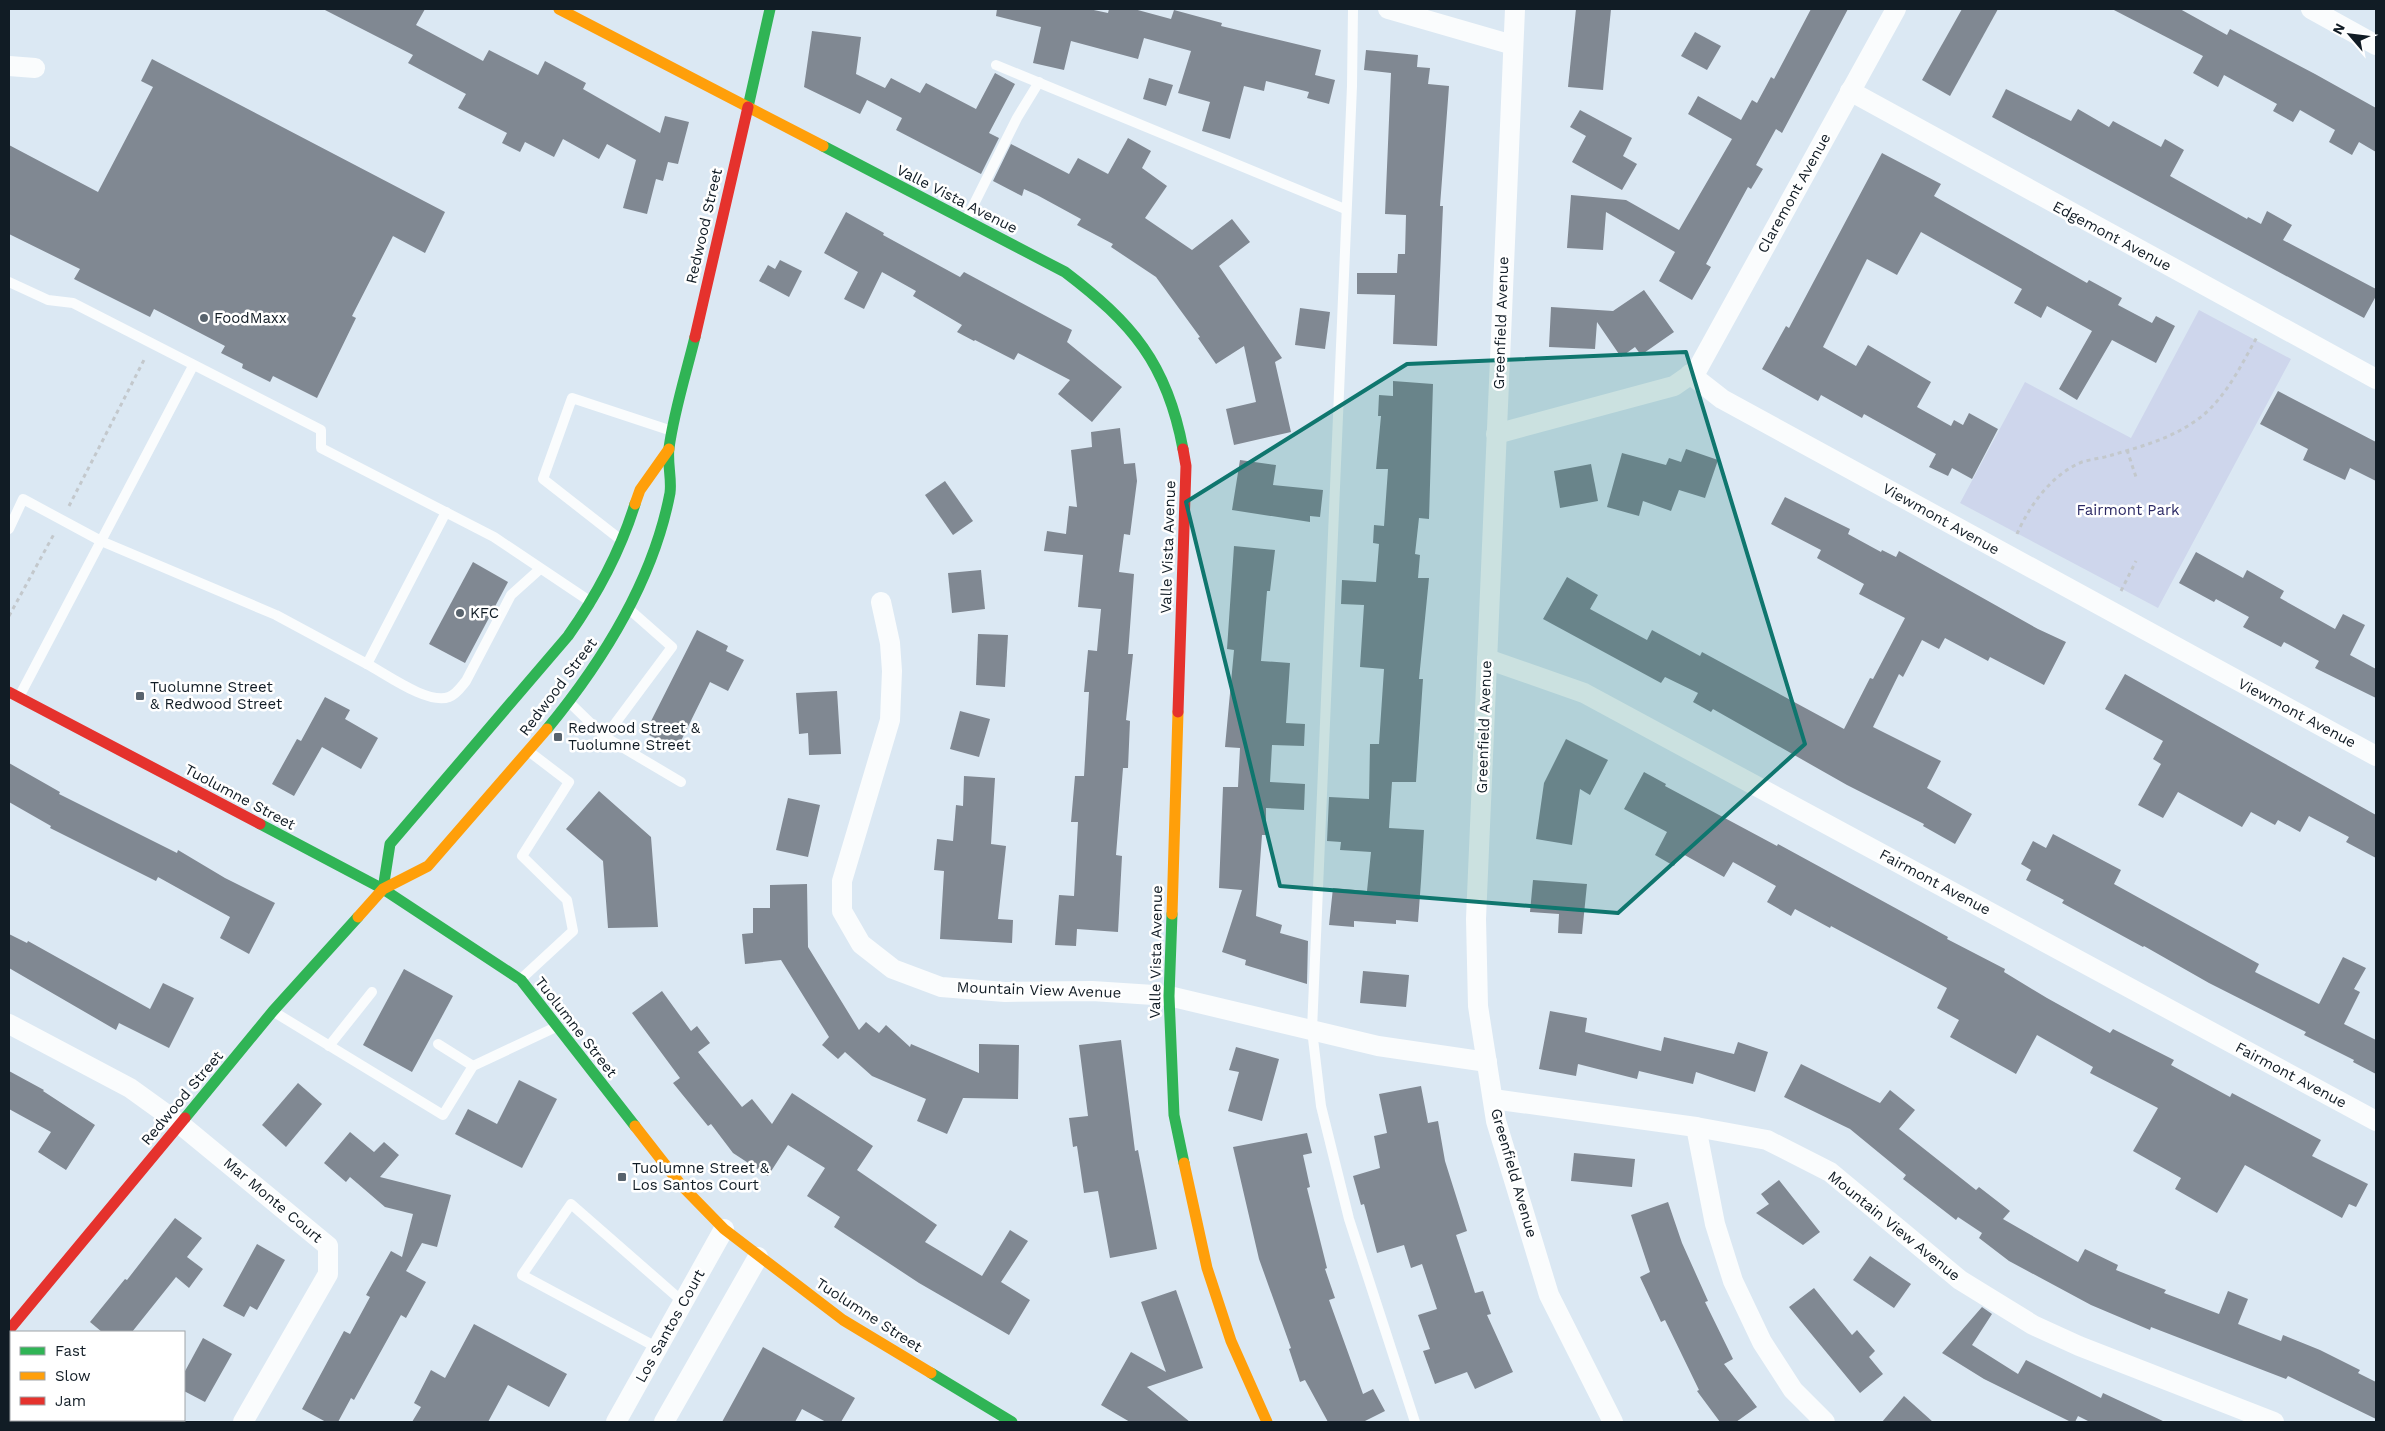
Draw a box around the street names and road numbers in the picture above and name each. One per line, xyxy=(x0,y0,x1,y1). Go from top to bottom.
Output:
street label: Claremont Avenue xyxy=(1754,130,1834,256)
street label: Valle Vista Avenue xyxy=(893,161,1021,237)
street label: Redwood Street xyxy=(682,166,726,285)
street label: Edgemont Avenue xyxy=(2050,197,2174,275)
street label: Greenfield Avenue xyxy=(1490,256,1512,390)
street label: Viewmont Avenue xyxy=(1879,479,2003,559)
street label: Valle Vista Avenue xyxy=(1157,480,1179,614)
street label: Redwood Street xyxy=(515,634,601,739)
street label: Greenfield Avenue xyxy=(1473,660,1495,794)
street label: Viewmont Avenue xyxy=(2235,674,2359,752)
street label: Tuolumne Street xyxy=(182,760,299,834)
street label: Fairmont Avenue xyxy=(1876,845,1994,919)
street label: Valle Vista Avenue xyxy=(1146,885,1166,1019)
street label: Tuolumne Street xyxy=(531,973,621,1081)
street label: Mountain View Avenue xyxy=(956,978,1122,1002)
street label: Fairmont Avenue xyxy=(2232,1038,2350,1112)
street label: Redwood Street xyxy=(137,1047,227,1149)
street label: Greenfield Avenue xyxy=(1487,1106,1541,1240)
street label: Mar Monte Court xyxy=(220,1153,327,1247)
street label: Mountain View Avenue xyxy=(1824,1167,1964,1285)
street label: Los Santos Court xyxy=(631,1266,709,1386)
street label: Tuolumne Street xyxy=(813,1274,926,1356)

